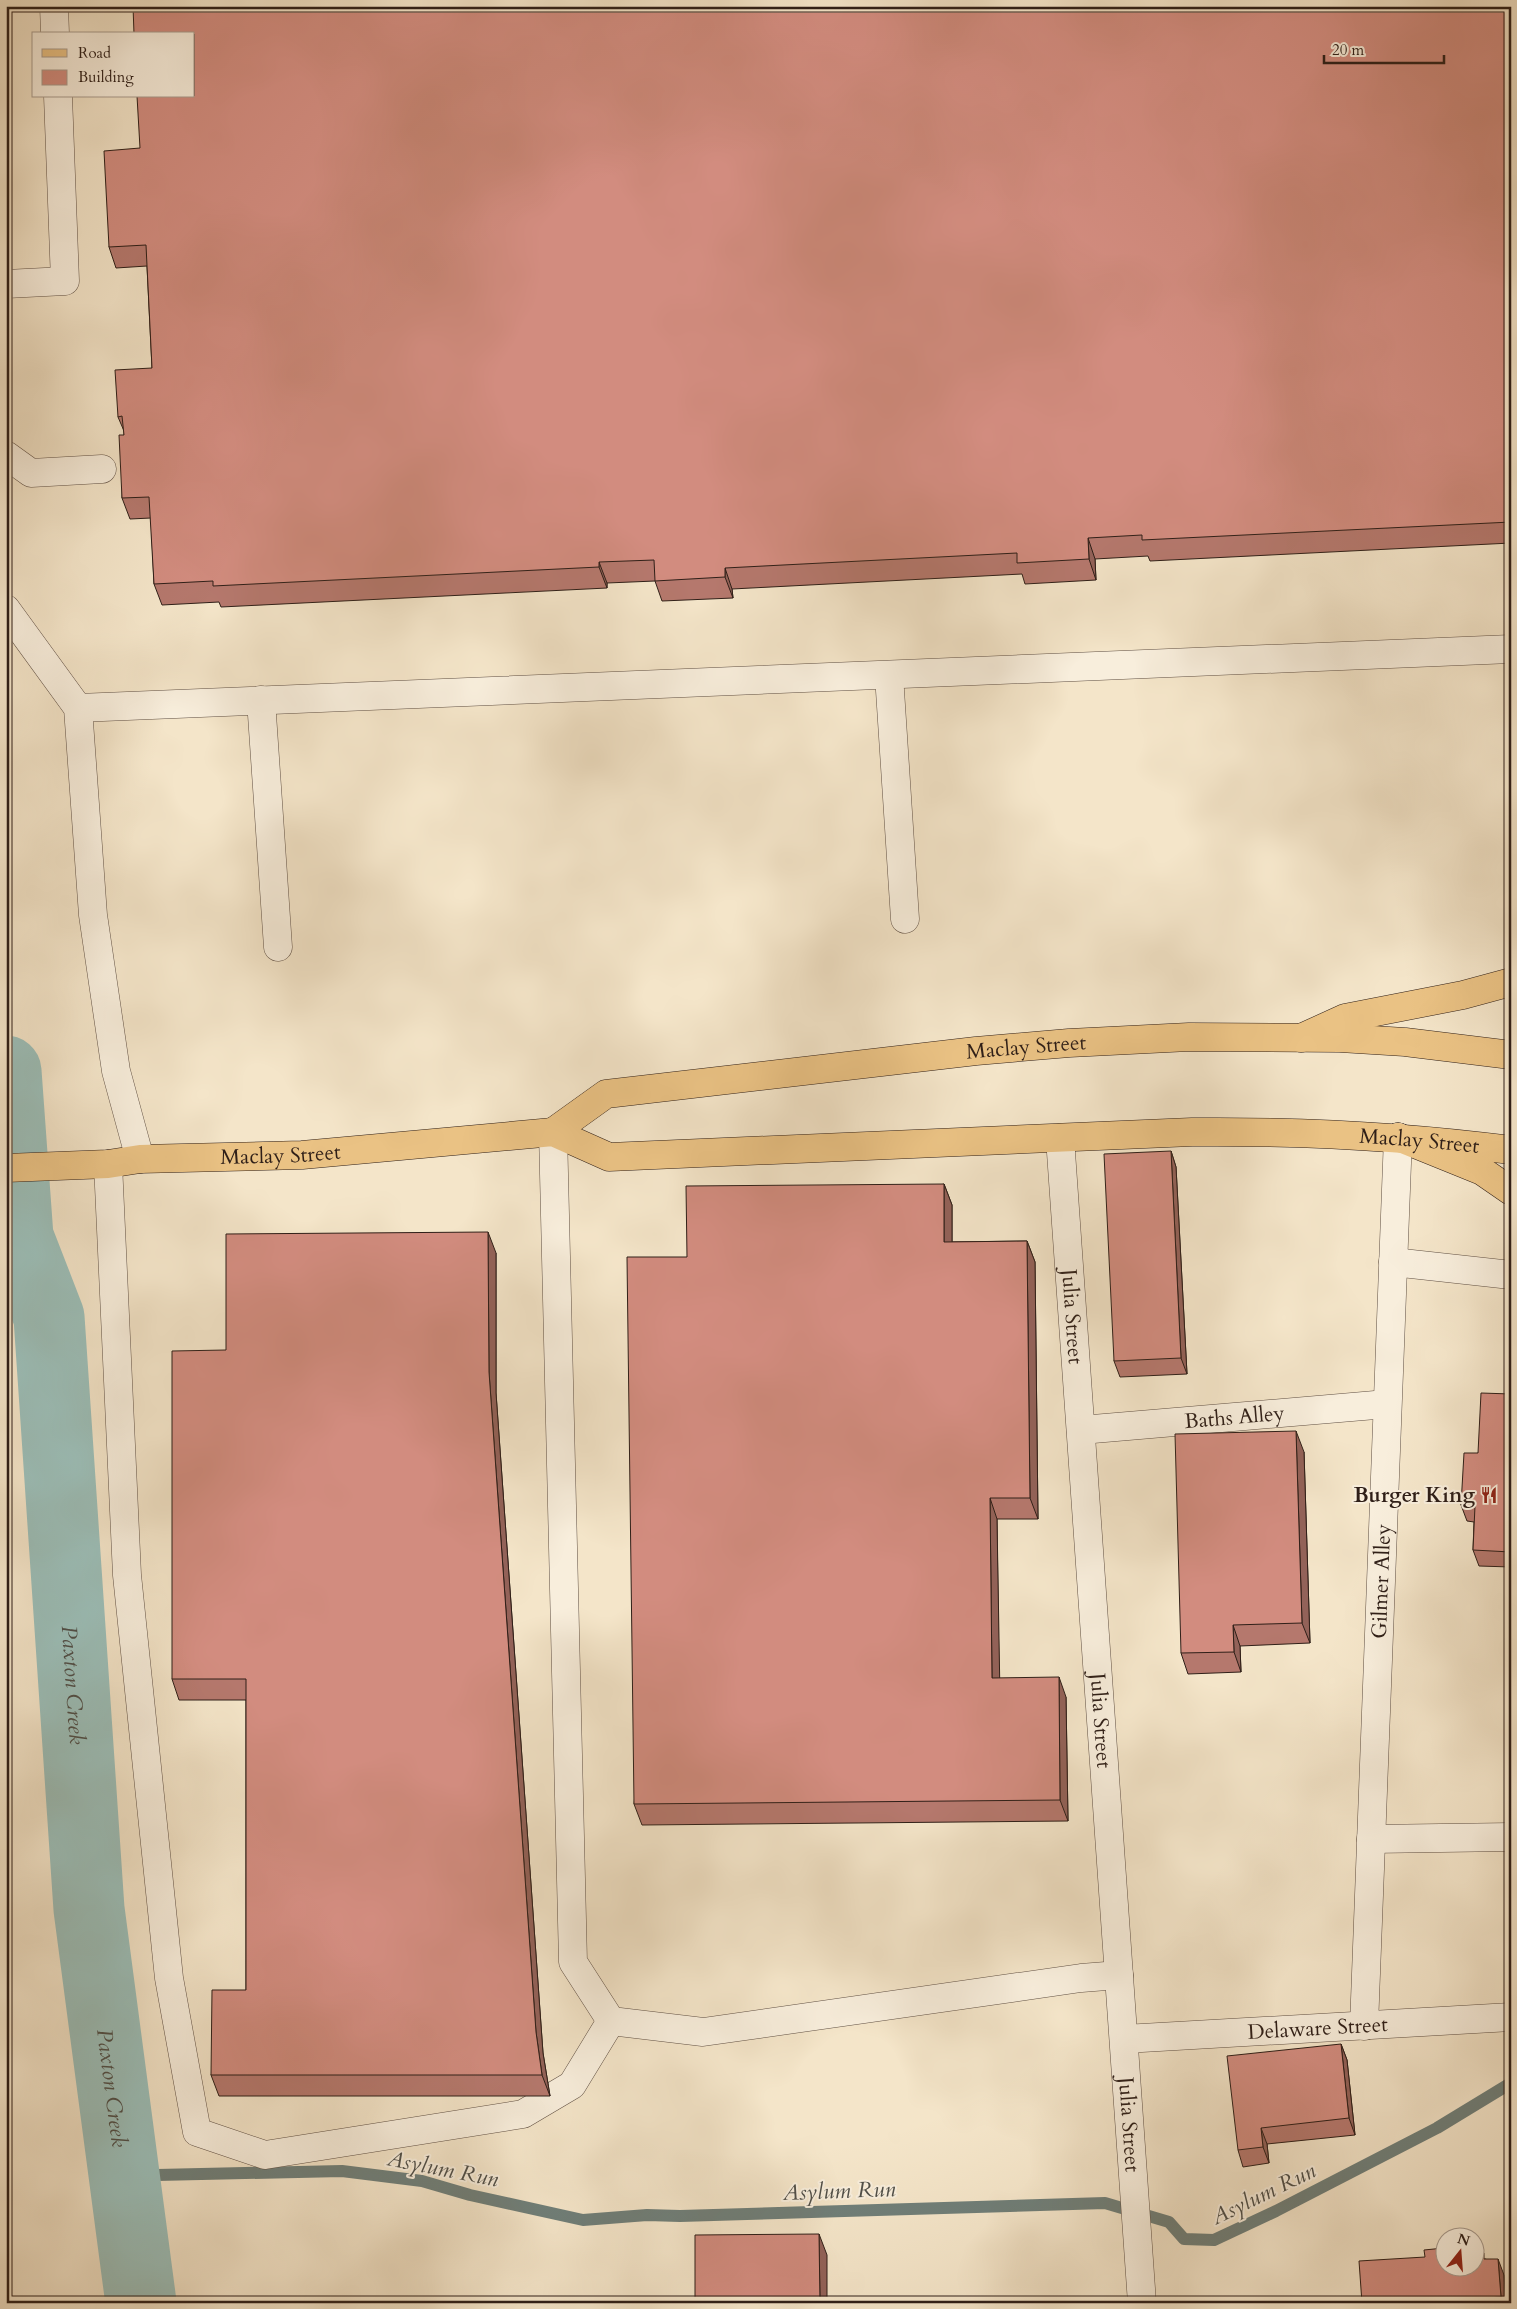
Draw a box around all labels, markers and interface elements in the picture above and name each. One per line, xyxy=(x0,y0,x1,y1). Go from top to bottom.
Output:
legend xyxy=(32,32,195,98)
scale bar xyxy=(1324,32,1444,64)
text: 20 m xyxy=(1332,40,1364,60)
text: Road xyxy=(78,43,111,63)
text: Building xyxy=(78,67,134,87)
street label: Maclay Street xyxy=(965,1028,1087,1067)
street label: Maclay Street xyxy=(1358,1122,1481,1161)
street label: Maclay Street xyxy=(220,1138,342,1172)
street label: Julia Street xyxy=(1054,1265,1090,1365)
street label: Baths Alley xyxy=(1183,1399,1286,1436)
place label: Burger King xyxy=(1353,1481,1475,1510)
restaurant icon: Burger King xyxy=(1479,1485,1499,1505)
street label: Gilmer Alley xyxy=(1365,1523,1398,1639)
water label: Paxton Creek xyxy=(54,1625,92,1746)
street label: Julia Street xyxy=(1082,1669,1118,1769)
street label: Delaware Street xyxy=(1247,2010,1389,2047)
water label: Paxton Creek xyxy=(89,2027,134,2149)
street label: Julia Street xyxy=(1111,2073,1147,2173)
water label: Asylum Run xyxy=(384,2143,501,2195)
water label: Asylum Run xyxy=(1205,2156,1321,2233)
water label: Asylum Run xyxy=(781,2174,896,2208)
north arrow xyxy=(1434,2226,1484,2276)
text: N xyxy=(1455,2229,1472,2251)

